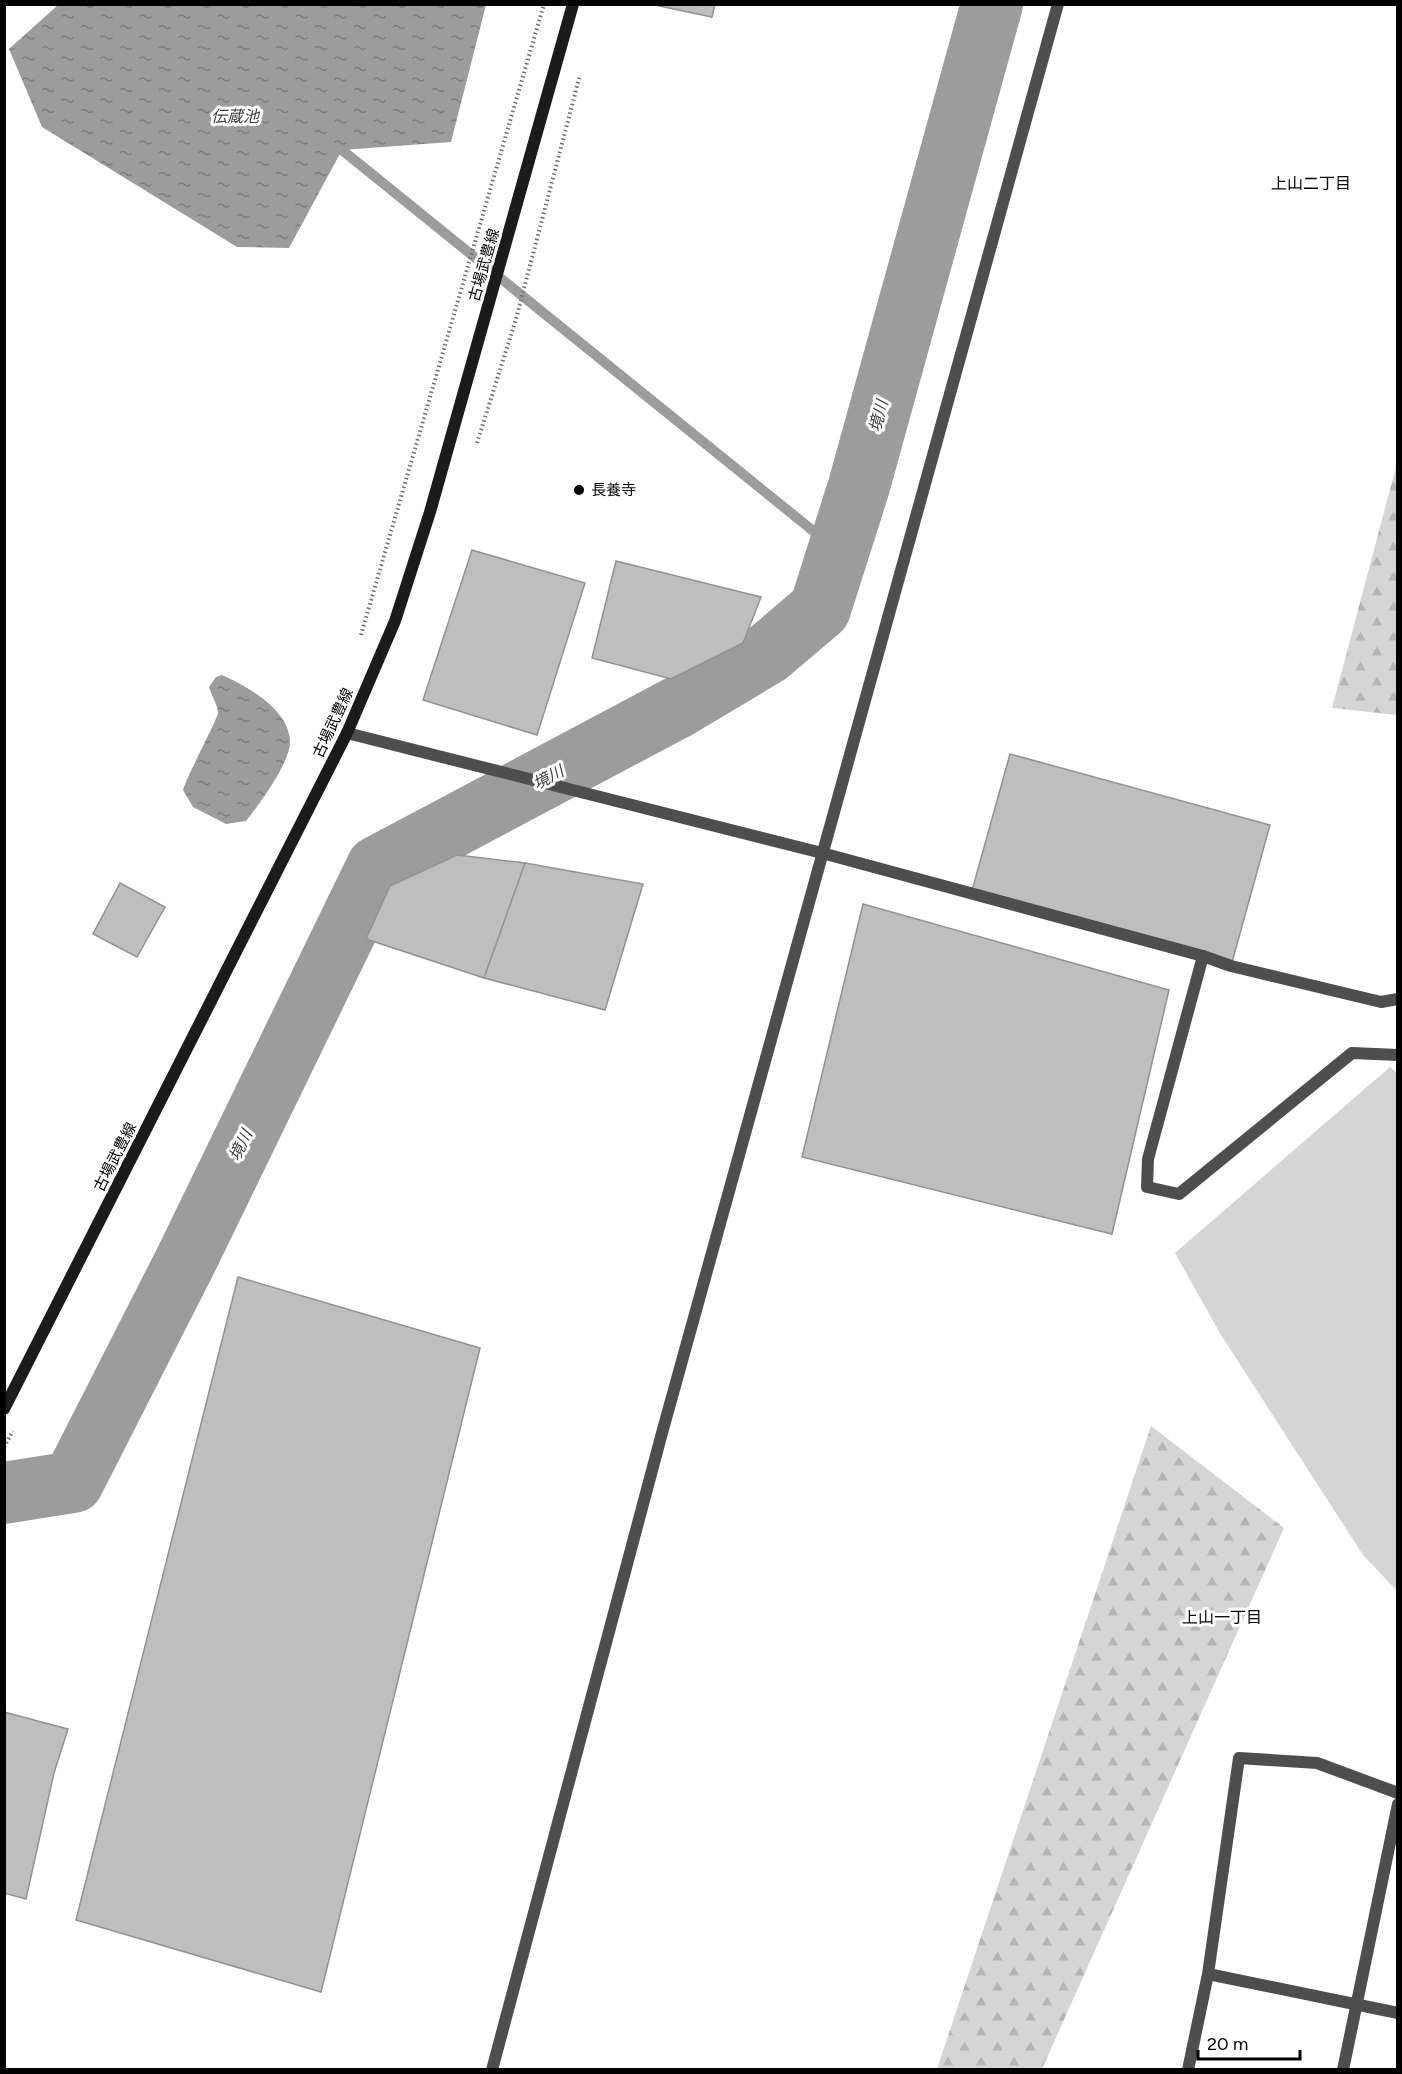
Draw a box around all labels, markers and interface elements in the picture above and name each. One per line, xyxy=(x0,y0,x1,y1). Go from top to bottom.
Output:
water label: 伝蔵池 xyxy=(211,107,261,126)
district label: 上山二丁目 xyxy=(1271,174,1351,193)
street label: 古場武豊線 xyxy=(465,226,503,304)
water label: 境川 xyxy=(865,396,892,434)
place label: 長養寺 xyxy=(591,481,636,499)
marker: 長養寺 xyxy=(572,483,586,497)
street label: 古場武豊線 xyxy=(309,685,357,761)
water label: 境川 xyxy=(530,761,569,793)
street label: 古場武豊線 xyxy=(90,1119,140,1195)
water label: 境川 xyxy=(225,1125,257,1164)
district label: 上山一丁目 xyxy=(1182,1608,1262,1627)
scale bar xyxy=(1198,2023,1300,2061)
text: 20 m xyxy=(1207,2033,1248,2055)

